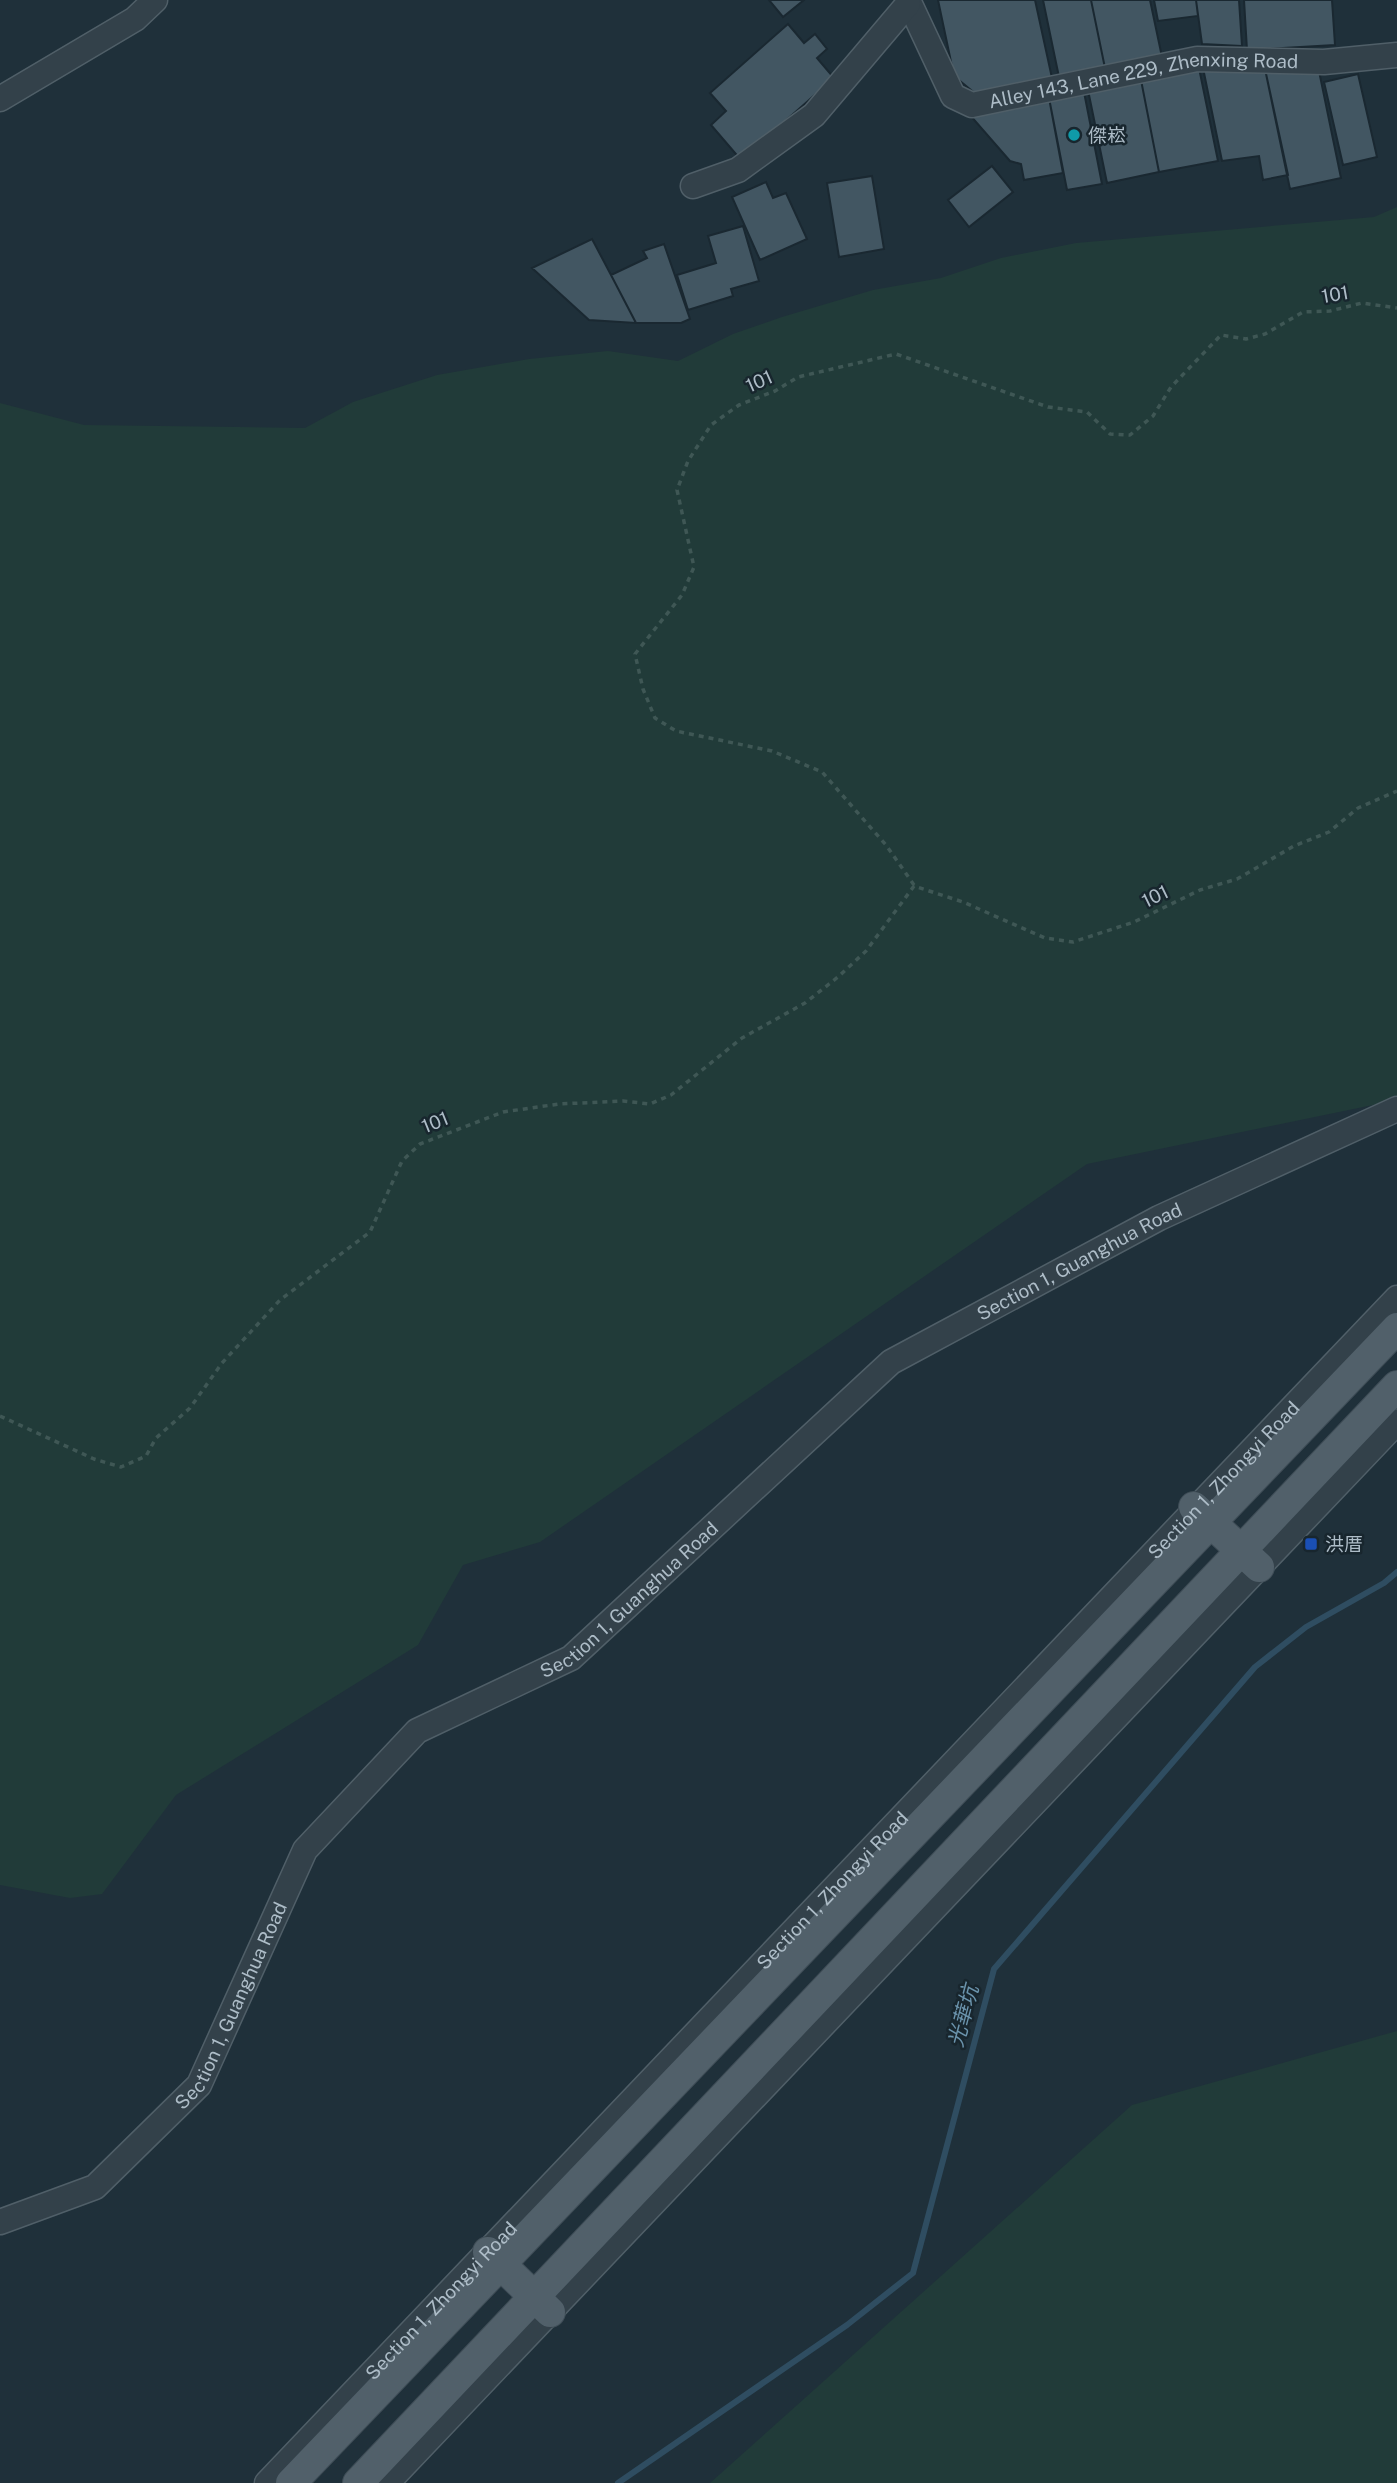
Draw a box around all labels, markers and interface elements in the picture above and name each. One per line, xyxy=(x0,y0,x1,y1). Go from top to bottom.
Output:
street label: Alley 143, Lane 229, Zhenxing Road xyxy=(987,48,1298,112)
place label: 傑崧 xyxy=(1088,124,1126,146)
marker: 傑崧 xyxy=(1066,127,1082,143)
street label: 101 xyxy=(1320,281,1350,307)
street label: 101 xyxy=(742,365,776,397)
street label: 101 xyxy=(1138,880,1172,912)
street label: 101 xyxy=(418,1107,452,1137)
street label: Section 1, Guanghua Road xyxy=(973,1198,1185,1325)
street label: Section 1, Zhongyi Road xyxy=(1143,1397,1304,1563)
street label: Section 1, Guanghua Road xyxy=(536,1517,722,1682)
place label: 洪厝 xyxy=(1325,1533,1363,1555)
marker: 洪厝 xyxy=(1303,1536,1319,1552)
street label: Section 1, Zhongyi Road xyxy=(752,1807,912,1974)
street label: Section 1, Guanghua Road xyxy=(170,1898,291,2113)
water label: 光華坑 xyxy=(943,1979,984,2050)
street label: Section 1, Zhongyi Road xyxy=(361,2217,521,2384)

